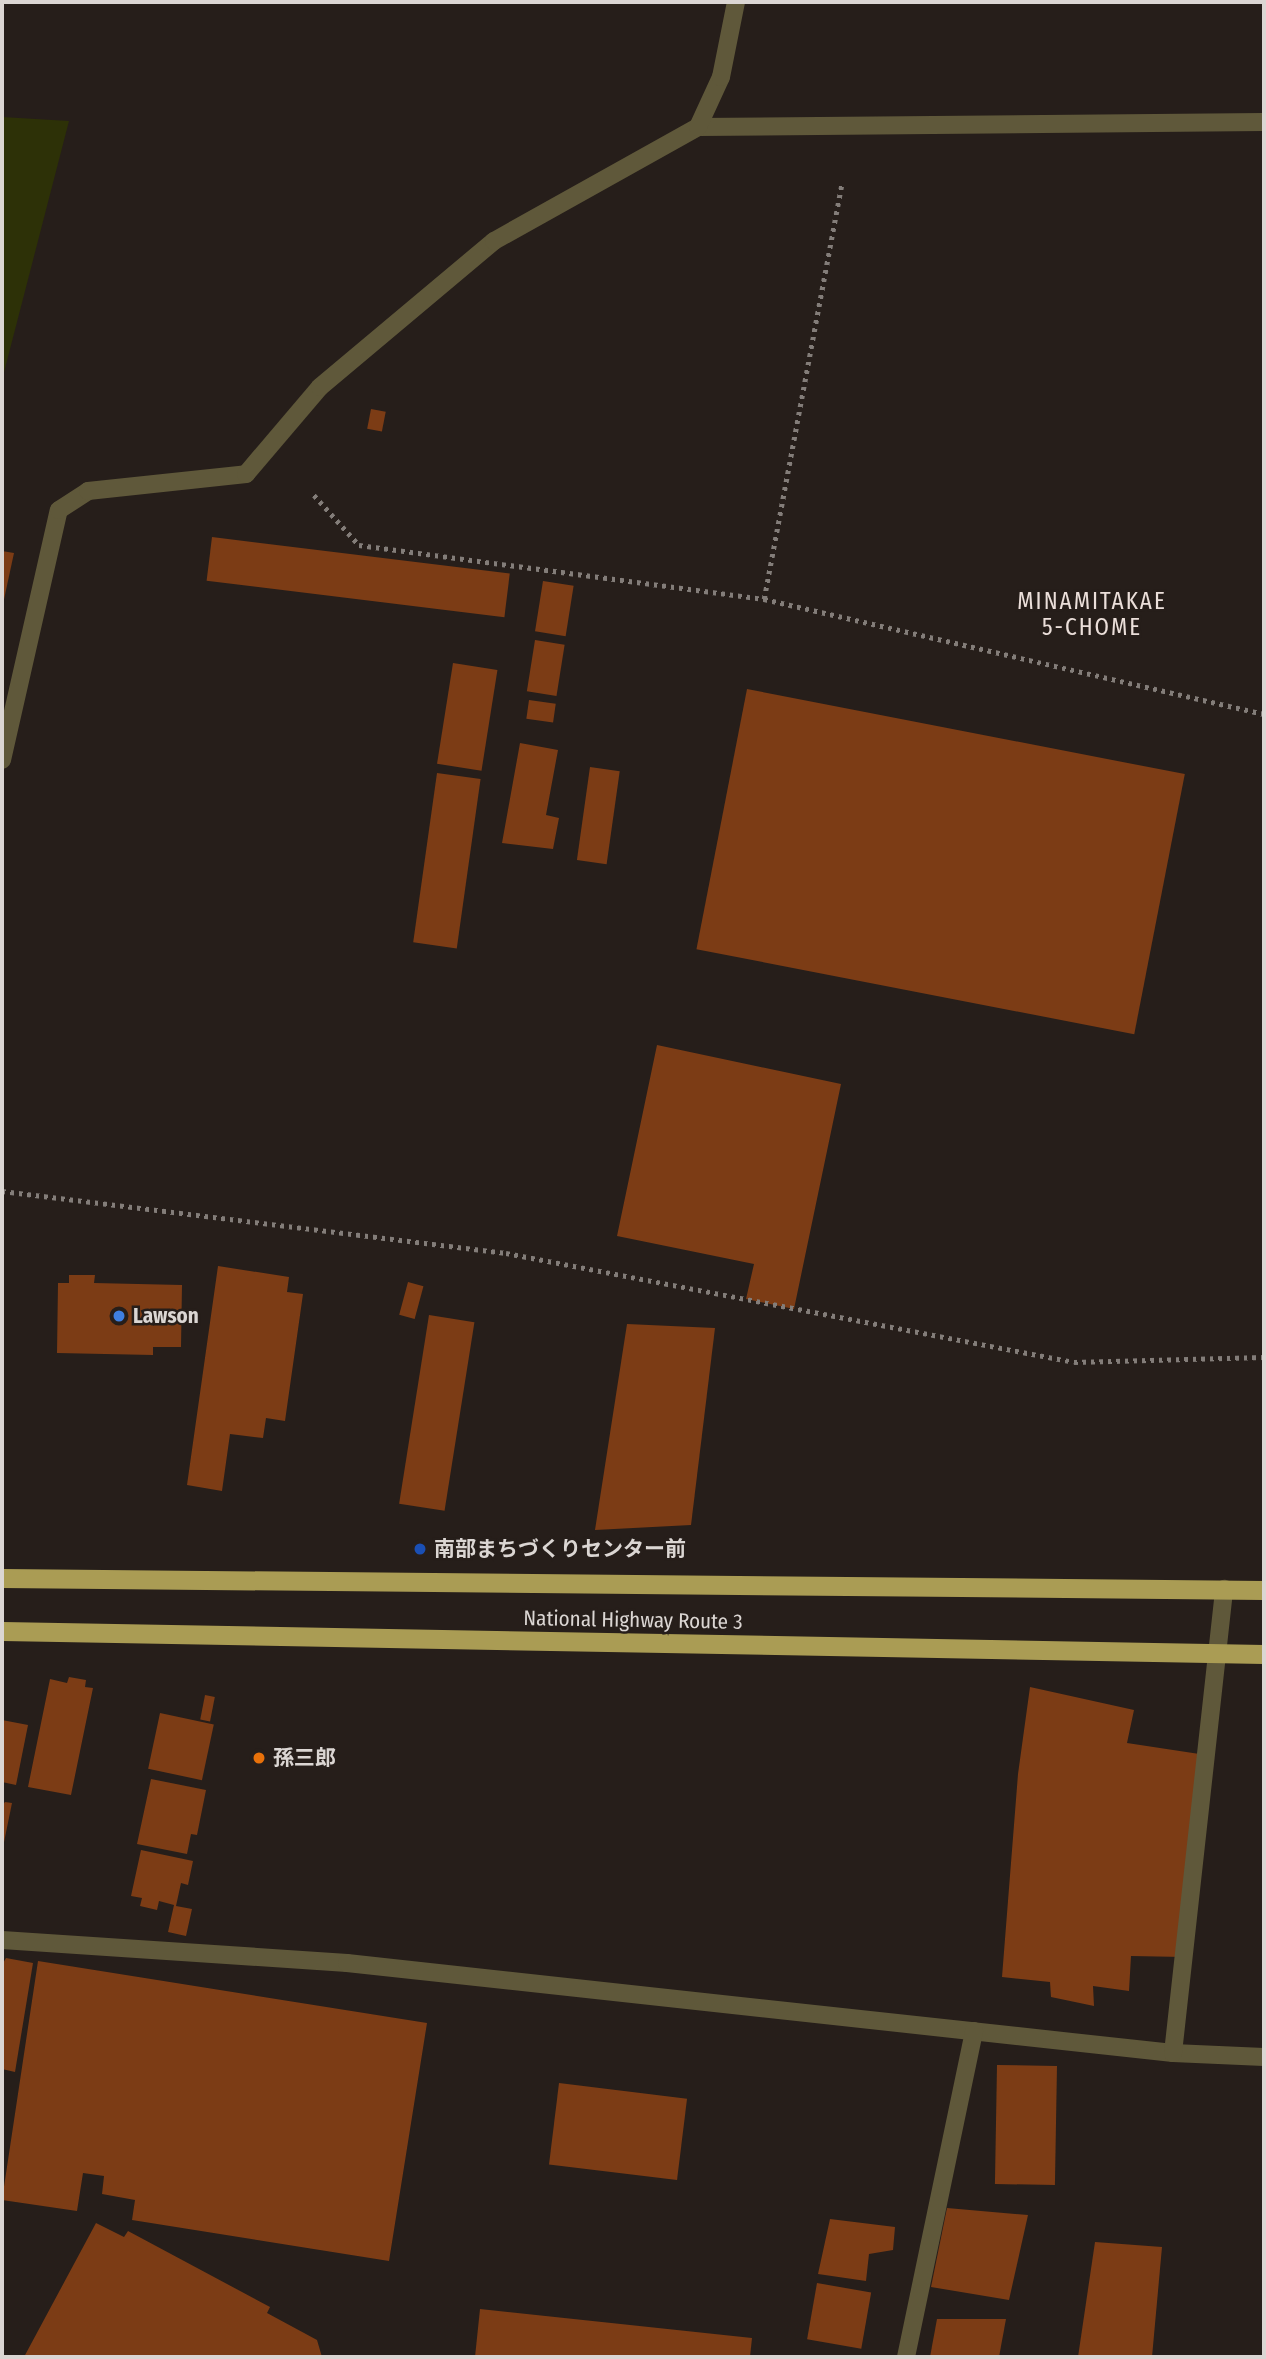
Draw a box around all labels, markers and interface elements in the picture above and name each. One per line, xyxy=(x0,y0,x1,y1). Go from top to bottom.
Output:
district label: MINAMITAKAE 5-CHOME xyxy=(1019,587,1165,641)
place label: Lawson xyxy=(133,1303,199,1329)
marker: Lawson xyxy=(111,1308,127,1324)
place label: 南部まちづくりセンター前 xyxy=(434,1536,686,1562)
marker: 南部まちづくりセンター前 xyxy=(412,1541,428,1557)
street label: National Highway Route 3 xyxy=(523,1605,743,1635)
place label: 孫三郎 xyxy=(273,1745,336,1771)
marker: 孫三郎 xyxy=(251,1750,267,1766)

